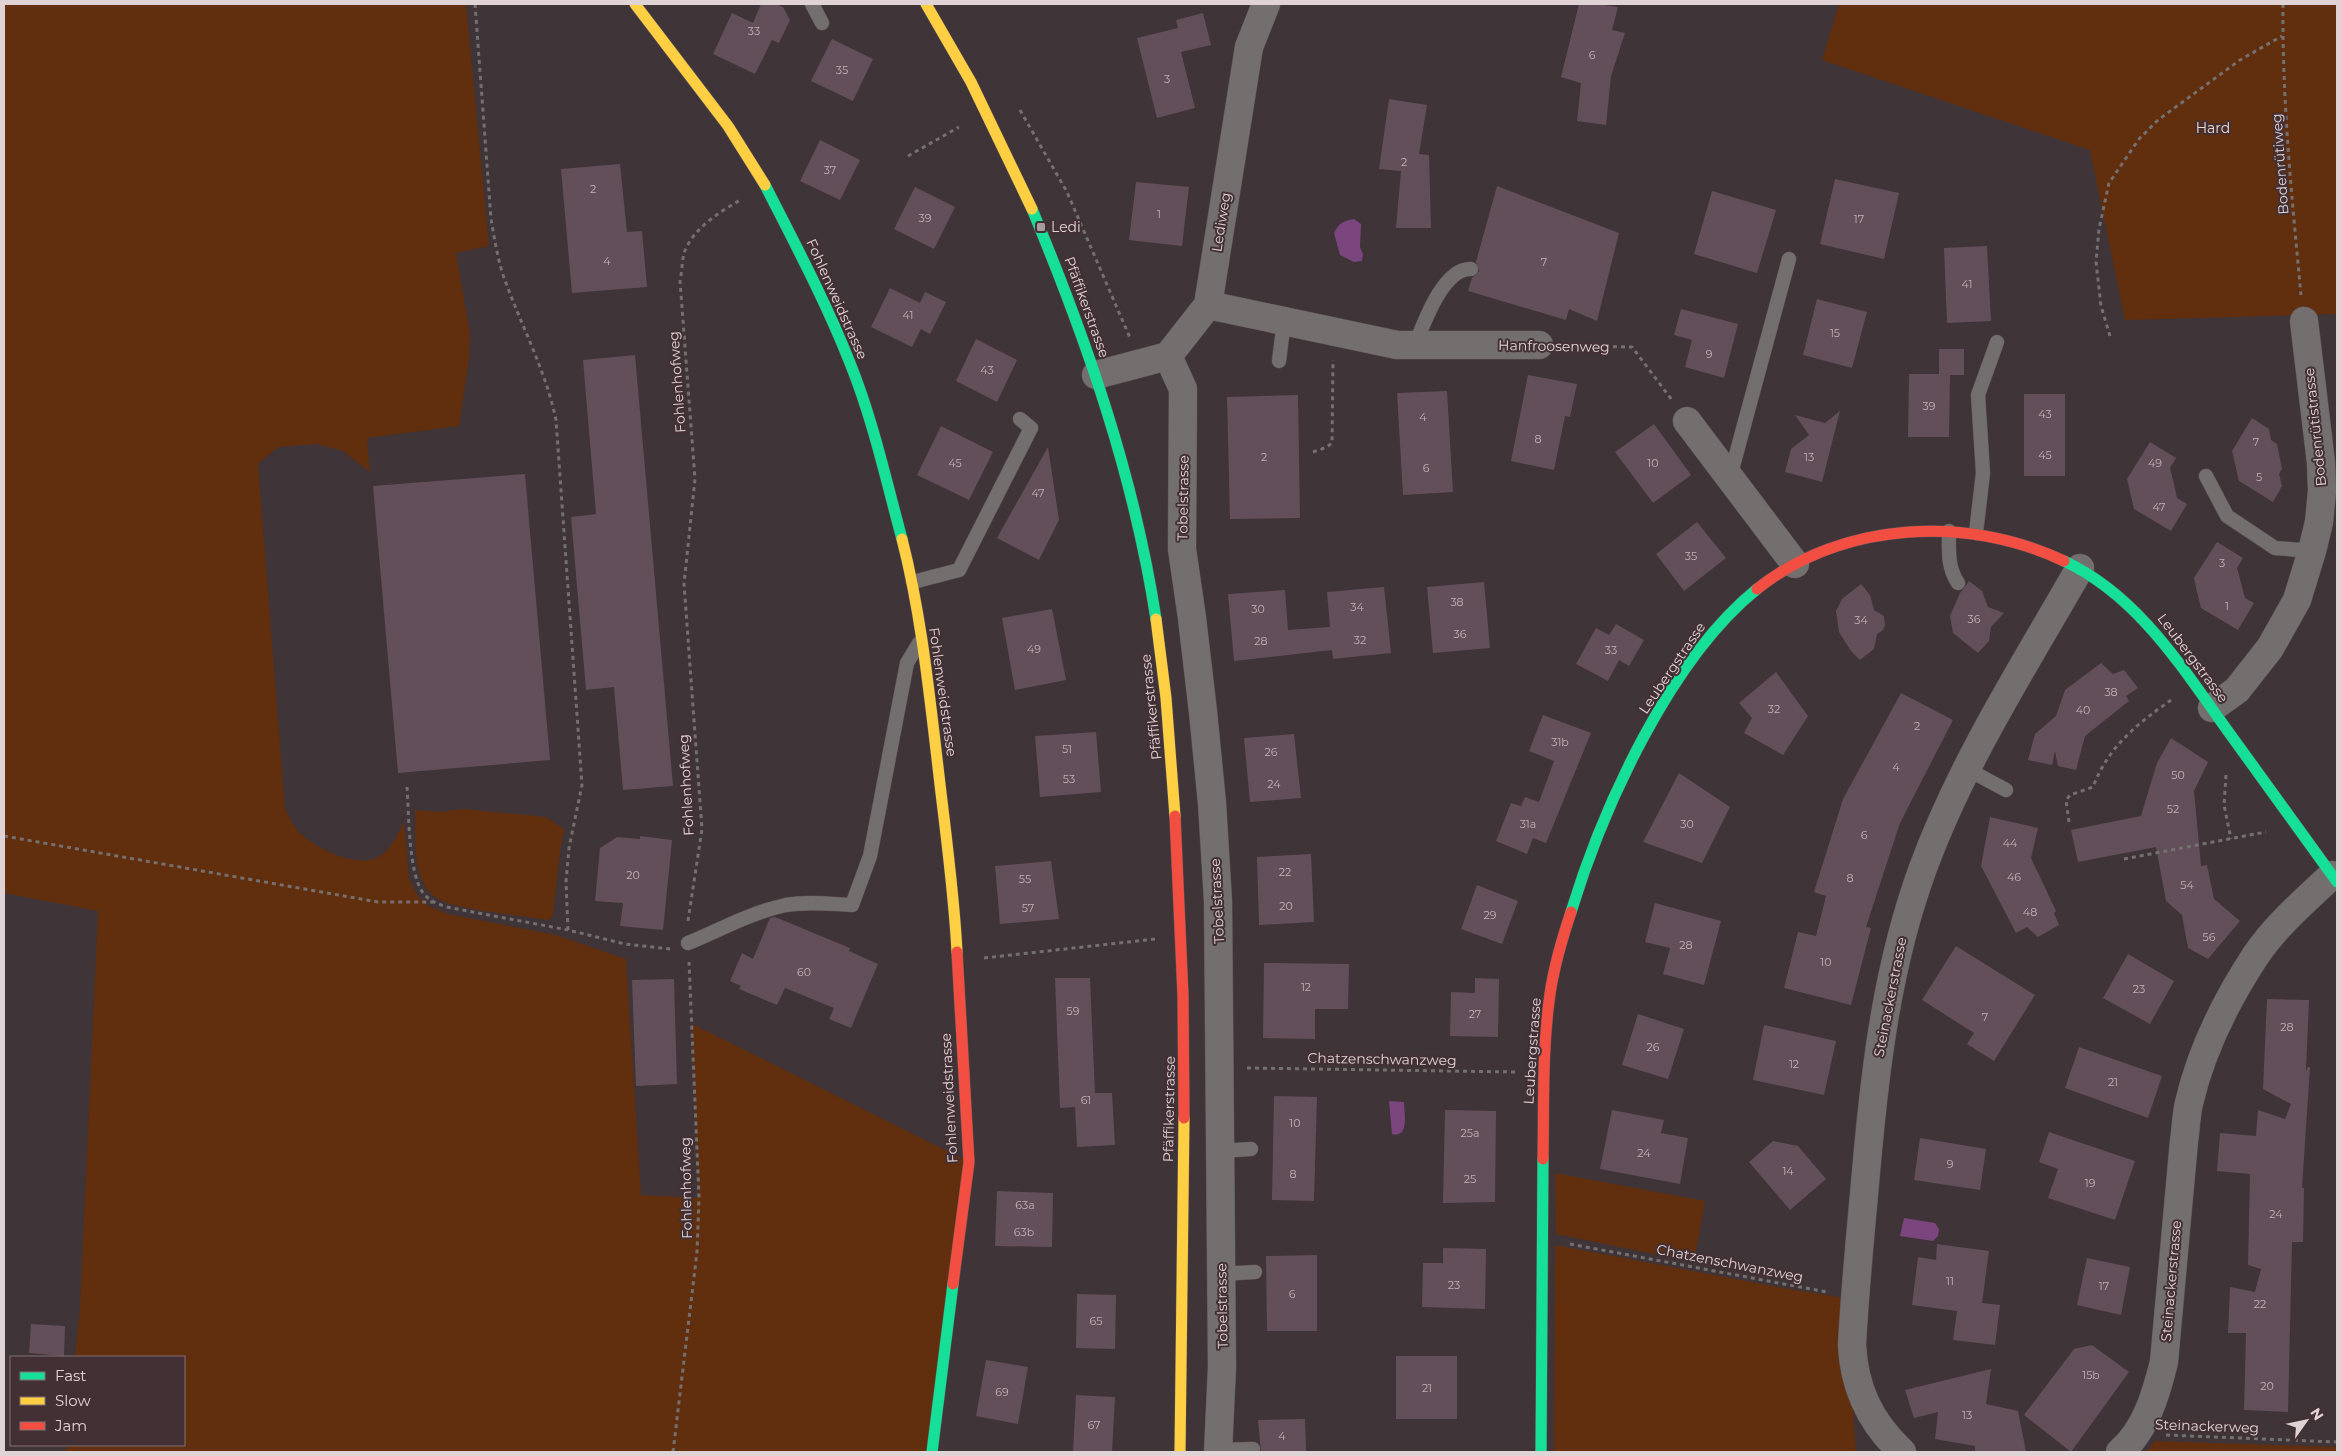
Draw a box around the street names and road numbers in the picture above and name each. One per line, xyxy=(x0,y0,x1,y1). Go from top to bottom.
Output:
street label: Bodenrütiweg xyxy=(2267,113,2293,215)
street label: Lediweg xyxy=(1207,191,1235,253)
street label: Fohlenweidstrasse xyxy=(802,236,872,362)
street label: Pfäffikerstrasse xyxy=(1060,254,1114,360)
street label: Fohlenhofweg xyxy=(664,331,690,433)
street label: Hanfroosenweg xyxy=(1498,336,1610,356)
street label: Bodenrütistrasse xyxy=(2300,367,2330,487)
street label: Tobelstrasse xyxy=(1173,455,1193,541)
street label: Leubergstrasse xyxy=(2154,610,2232,706)
street label: Leubergstrasse xyxy=(1635,619,1709,717)
street label: Fohlenweidstrasse xyxy=(925,626,961,758)
street label: Pfäffikerstrasse xyxy=(1136,653,1166,761)
street label: Fohlenhofweg xyxy=(674,734,698,836)
street label: Tobelstrasse xyxy=(1206,858,1228,944)
street label: Steinackerstrasse xyxy=(1870,935,1910,1059)
street label: Leubergstrasse xyxy=(1519,997,1545,1105)
street label: Fohlenweidstrasse xyxy=(937,1033,961,1163)
street label: Chatzenschwanzweg xyxy=(1307,1049,1457,1069)
street label: Pfäffikerstrasse xyxy=(1159,1056,1179,1162)
street label: Fohlenhofweg xyxy=(676,1137,696,1239)
street label: Steinackerstrasse xyxy=(2157,1220,2185,1342)
street label: Chatzenschwanzweg xyxy=(1655,1240,1805,1286)
street label: Tobelstrasse xyxy=(1212,1263,1232,1349)
street label: Steinackerweg xyxy=(2155,1415,2259,1437)

